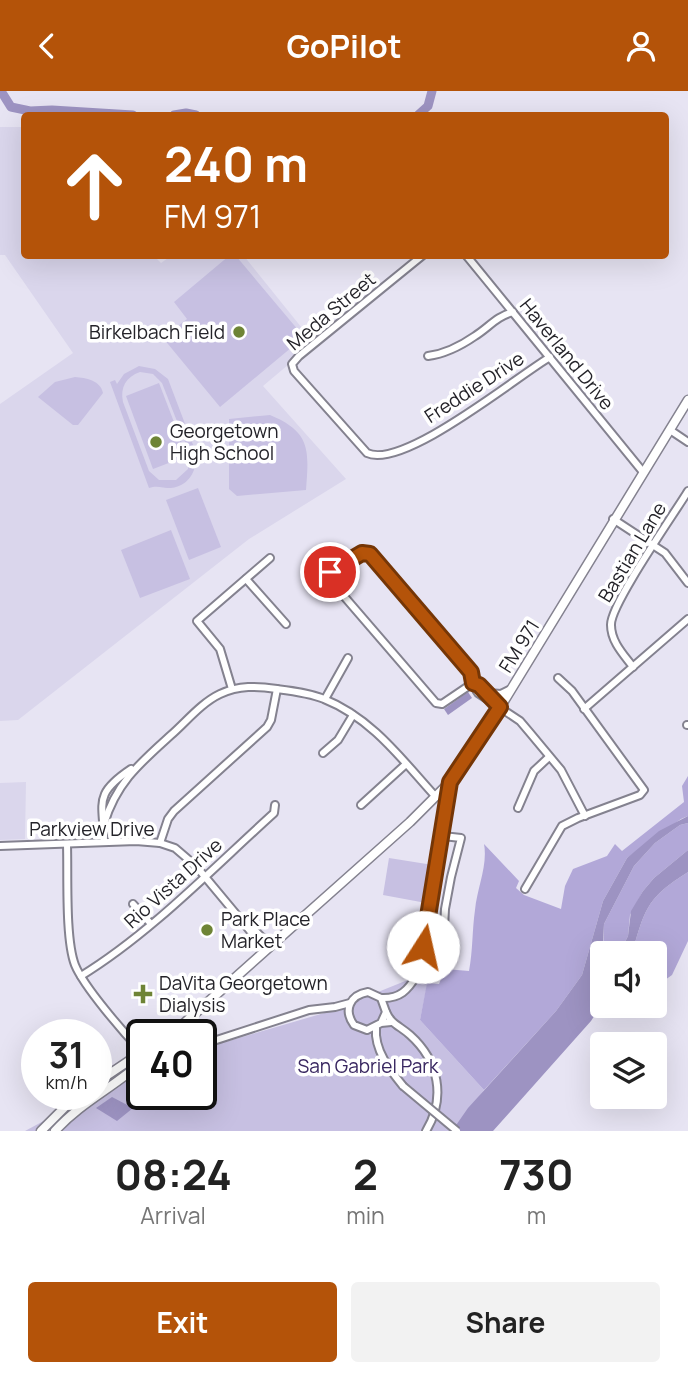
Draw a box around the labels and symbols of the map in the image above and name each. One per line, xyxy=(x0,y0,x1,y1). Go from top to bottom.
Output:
street label: Meda Street xyxy=(281,266,381,356)
street label: Haverland Drive xyxy=(514,293,620,415)
place label: Birkelbach Field xyxy=(89,319,225,345)
marker: Birkelbach Field xyxy=(231,324,247,340)
street label: Freddie Drive xyxy=(419,345,529,429)
place label: Georgetown High School xyxy=(170,418,279,466)
marker: Georgetown High School xyxy=(148,434,164,450)
street label: Bastian Lane xyxy=(592,497,672,607)
pin xyxy=(300,542,360,602)
street label: FM 971 xyxy=(493,615,545,677)
street label: Parkview Drive xyxy=(29,816,155,842)
street label: Rio Vista Drive xyxy=(118,832,228,934)
place label: Park Place Market xyxy=(221,906,310,954)
position arrow xyxy=(386,910,460,984)
marker: Park Place Market xyxy=(199,922,215,938)
place label: DaVita Georgetown Dialysis xyxy=(159,970,328,1018)
marker: DaVita Georgetown Dialysis xyxy=(133,984,153,1004)
speed limit sign: 40 xyxy=(126,1019,217,1110)
park label: San Gabriel Park xyxy=(297,1053,439,1079)

